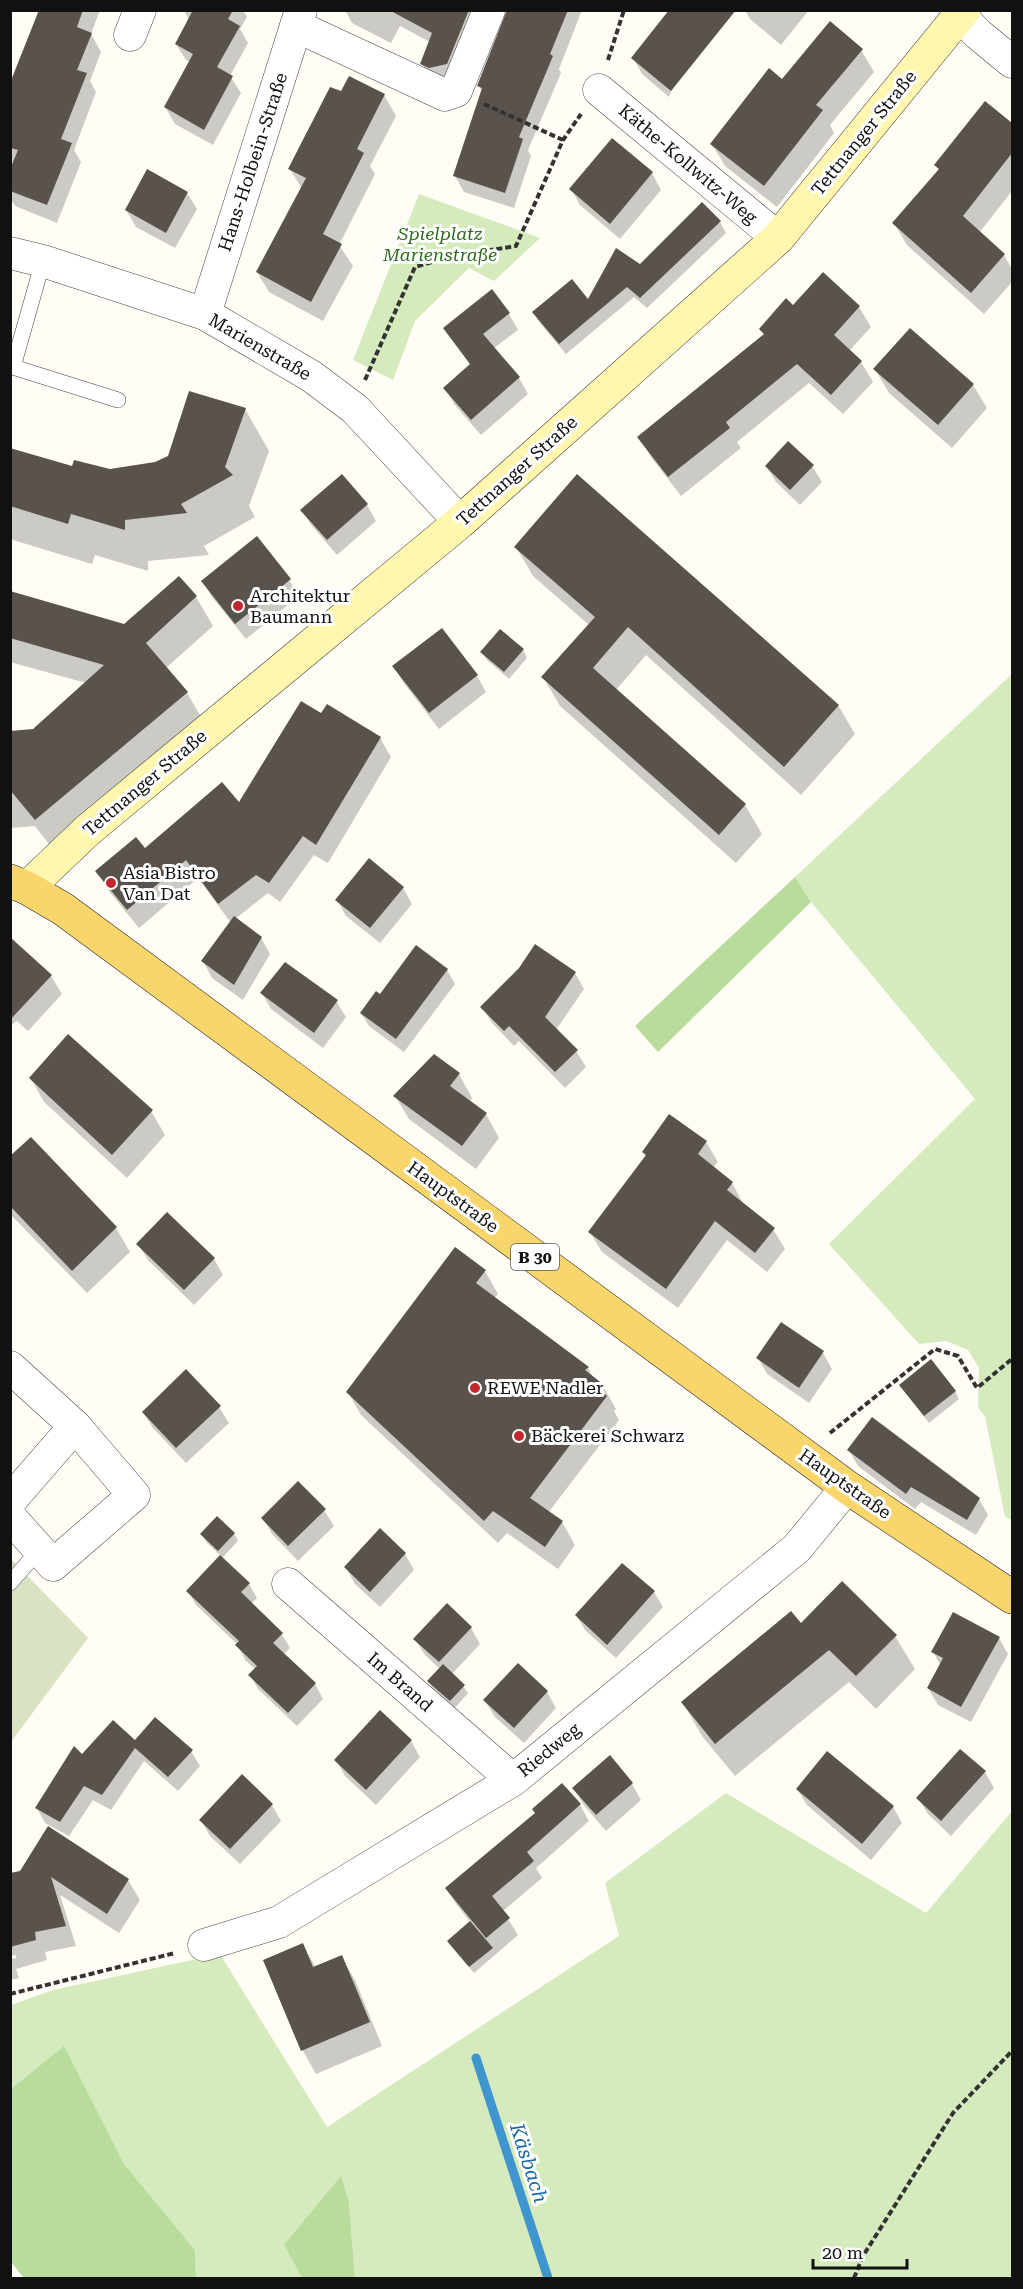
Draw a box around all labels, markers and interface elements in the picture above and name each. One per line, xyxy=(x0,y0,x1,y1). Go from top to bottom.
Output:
street label: Tettnanger Straße xyxy=(807,66,921,199)
street label: Hans-Holbein-Straße xyxy=(214,70,291,254)
street label: Käthe-Kollwitz-Weg xyxy=(615,100,762,228)
park label: Spielplatz Marienstraße xyxy=(382,223,497,265)
street label: Marienstraße xyxy=(205,309,315,384)
street label: Tettnanger Straße xyxy=(452,411,581,530)
place label: Architektur Baumann xyxy=(250,585,350,627)
marker: Architektur Baumann xyxy=(231,599,245,613)
street label: Tettnanger Straße xyxy=(79,725,211,840)
place label: Asia Bistro Van Dat xyxy=(123,862,216,904)
marker: Asia Bistro Van Dat xyxy=(104,876,118,890)
street label: Hauptstraße xyxy=(404,1156,503,1237)
road number: B 30 xyxy=(511,1244,559,1270)
place label: REWE Nadler xyxy=(487,1377,603,1398)
marker: REWE Nadler xyxy=(468,1381,482,1395)
place label: Bäckerei Schwarz xyxy=(531,1425,685,1446)
marker: Bäckerei Schwarz xyxy=(512,1429,526,1443)
street label: Hauptstraße xyxy=(795,1444,895,1523)
street label: Im Brand xyxy=(363,1647,438,1716)
street label: Riedweg xyxy=(513,1718,585,1781)
water label: Käsbach xyxy=(505,2119,553,2206)
scale bar xyxy=(813,2232,908,2270)
text: 20 m xyxy=(822,2242,863,2263)

